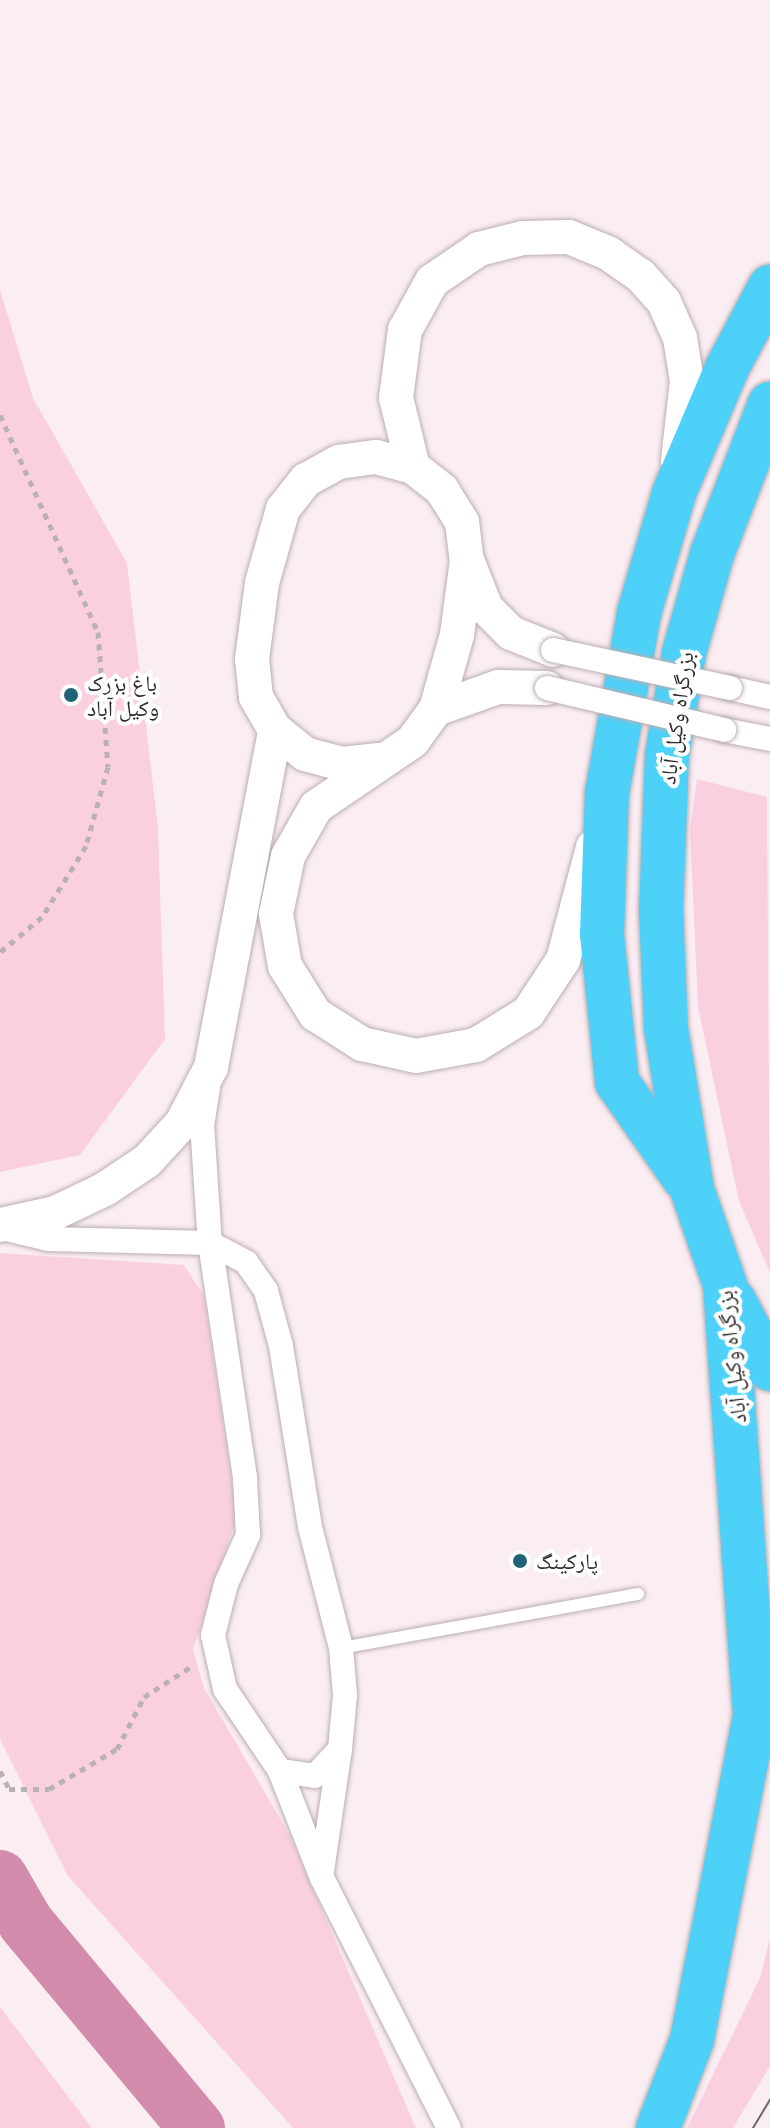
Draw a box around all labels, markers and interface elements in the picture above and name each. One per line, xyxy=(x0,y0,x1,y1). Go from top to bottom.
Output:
street label: بزرگراه وکیل آباد xyxy=(654,650,698,786)
place label: باغ بزرک وکیل آباد xyxy=(87,669,159,720)
marker: باغ بزرک وکیل آباد xyxy=(62,686,80,704)
street label: بزرگراه وکیل آباد xyxy=(711,1289,751,1425)
place label: پارکینگ xyxy=(536,1548,598,1574)
marker: پارکینگ xyxy=(511,1552,529,1570)

